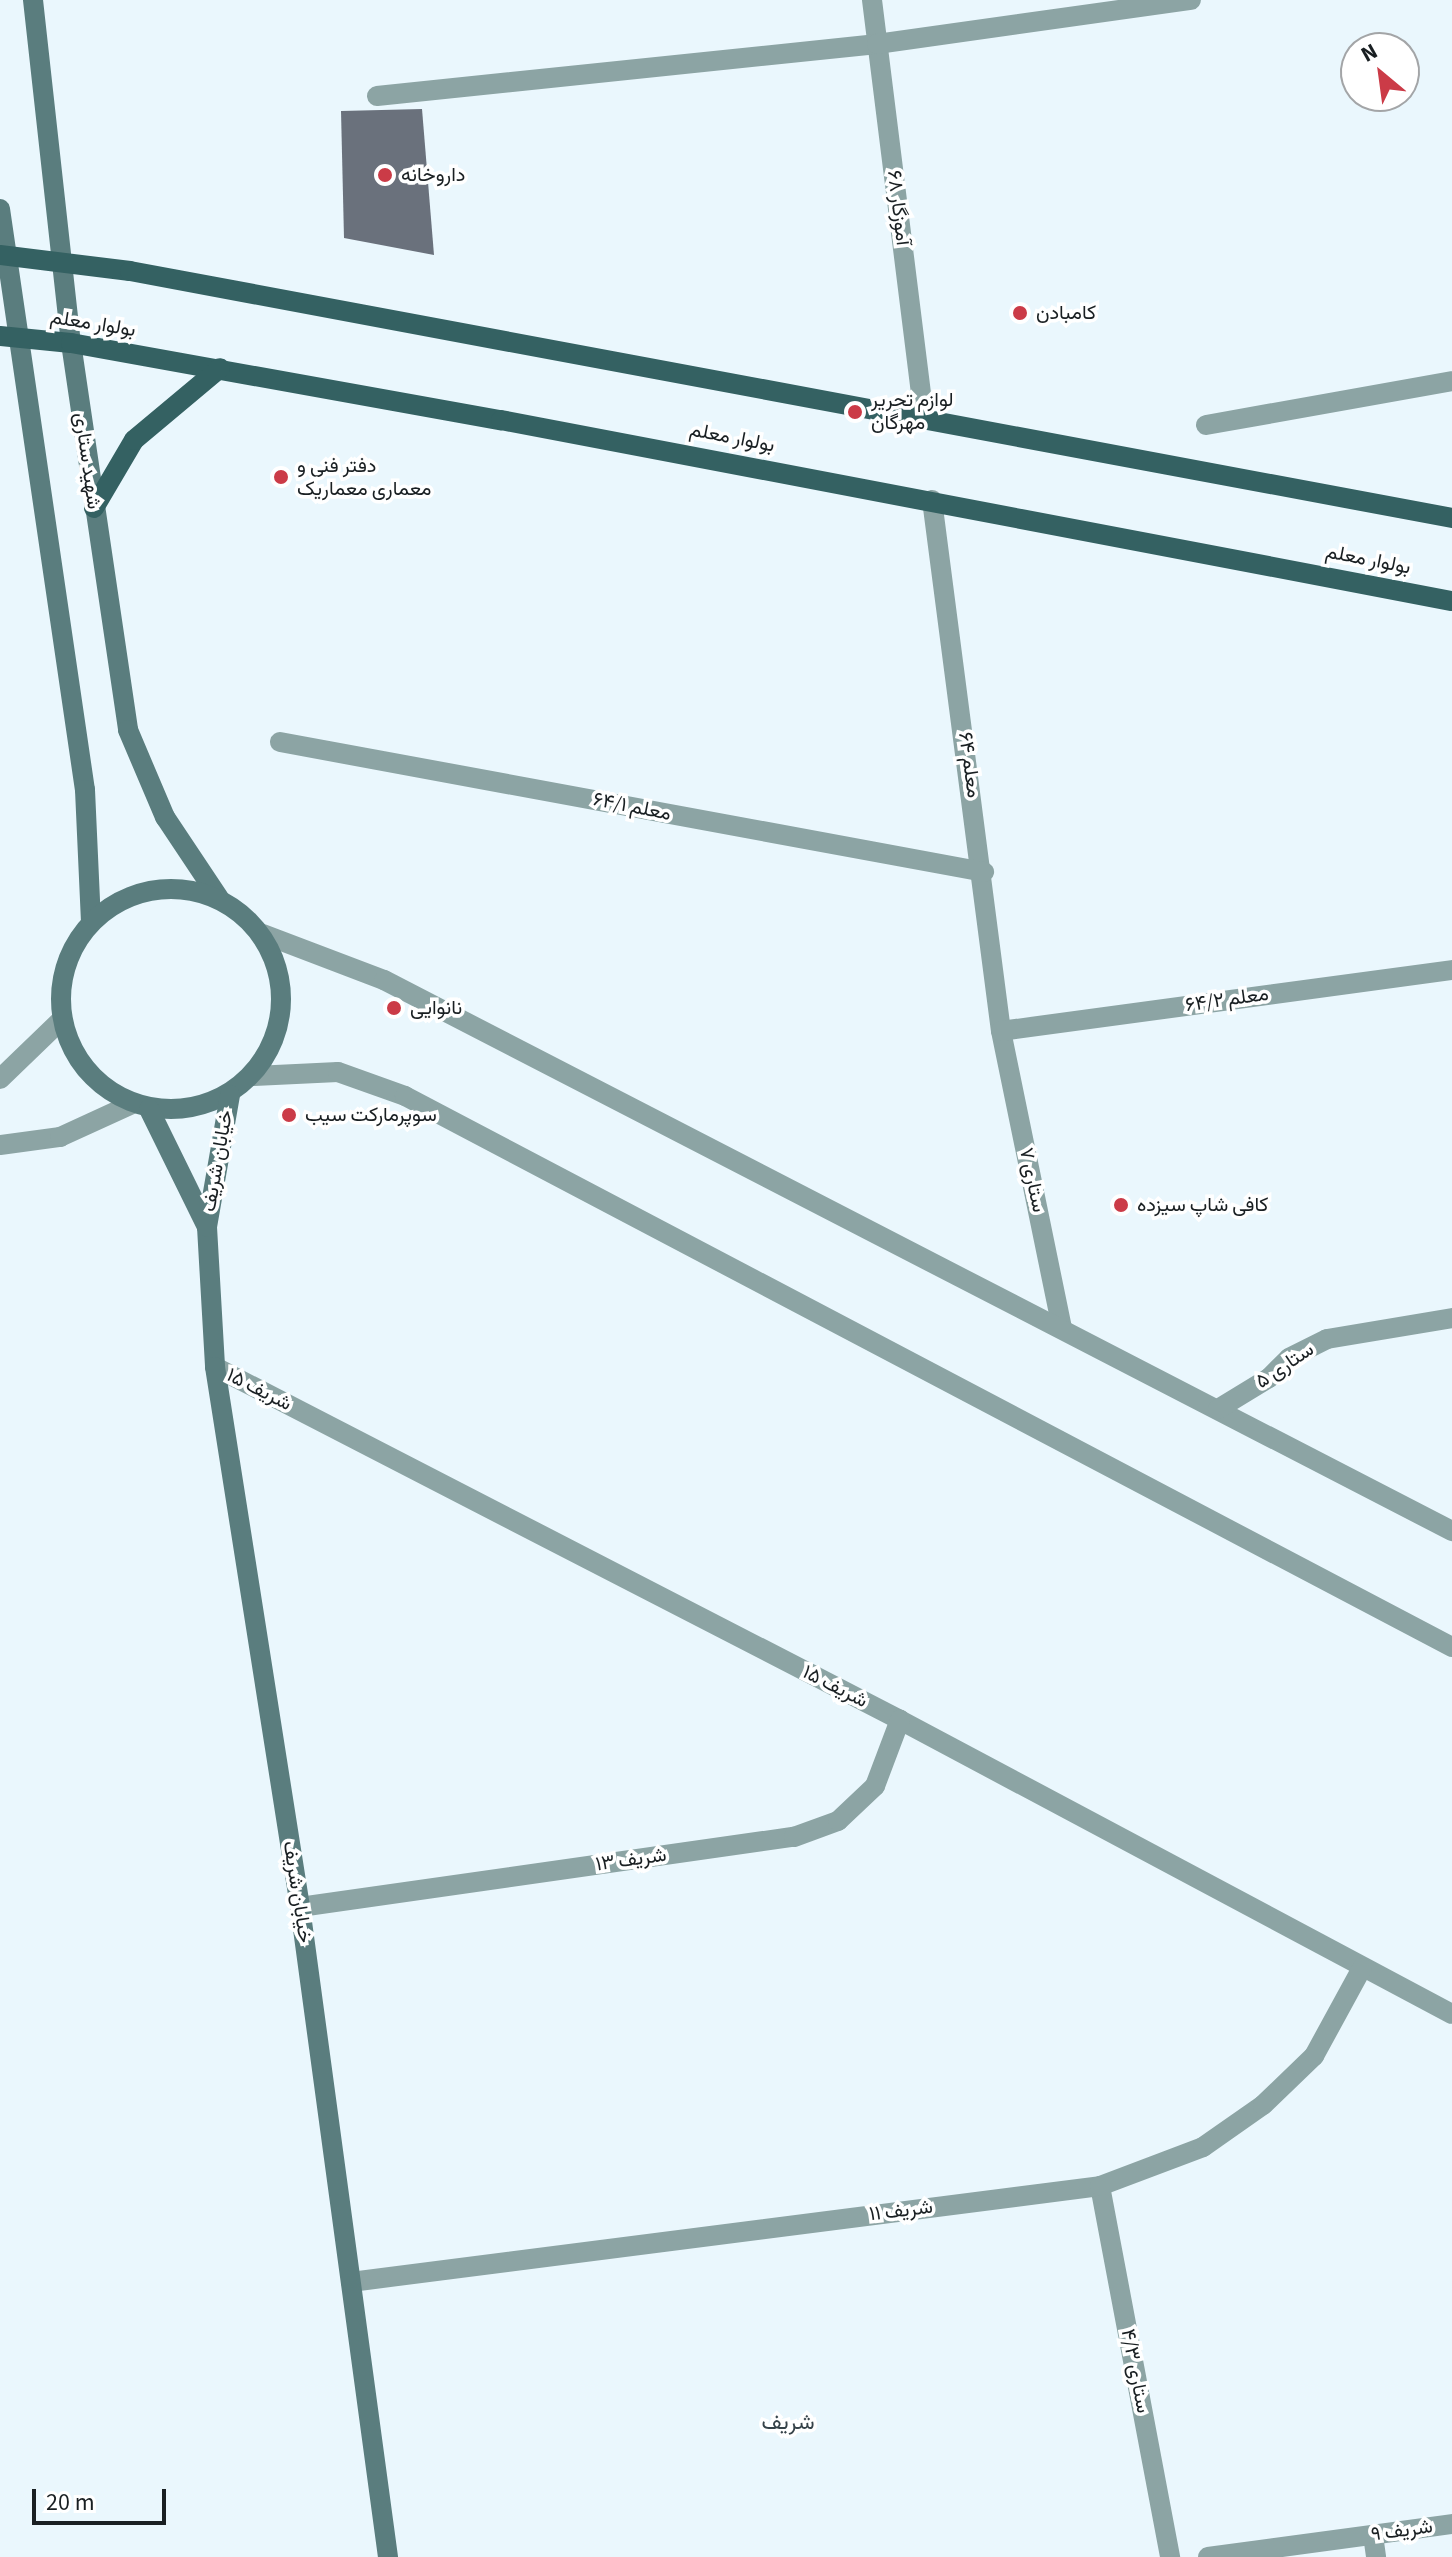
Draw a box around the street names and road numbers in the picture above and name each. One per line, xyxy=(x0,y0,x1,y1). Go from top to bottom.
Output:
street label: آموزگار ۶۸ xyxy=(881,169,915,247)
street label: بولوار معلم xyxy=(49,305,137,343)
street label: شهید ستاری xyxy=(68,411,106,511)
street label: بولوار معلم xyxy=(687,418,777,458)
street label: بولوار معلم xyxy=(1323,540,1413,580)
street label: معلم ۶۴ xyxy=(953,731,985,799)
street label: معلم ۶۴/۱ xyxy=(591,788,673,826)
street label: معلم ۶۴/۲ xyxy=(1184,982,1270,1018)
street label: خیابان شریف xyxy=(197,1108,239,1214)
street label: ستاری ۷ xyxy=(1013,1146,1051,1214)
street label: ستاری ۵ xyxy=(1251,1338,1319,1394)
street label: شریف ۱۵ xyxy=(222,1363,296,1417)
street label: شریف ۱۵ xyxy=(798,1660,872,1714)
street label: خیابان شریف xyxy=(277,1839,317,1945)
street label: شریف ۱۳ xyxy=(594,1843,668,1877)
street label: شریف ۱۱ xyxy=(868,2195,934,2227)
street label: ستاری ۴/۳ xyxy=(1115,2327,1155,2415)
street label: شریف ۹ xyxy=(1370,2515,1434,2547)

